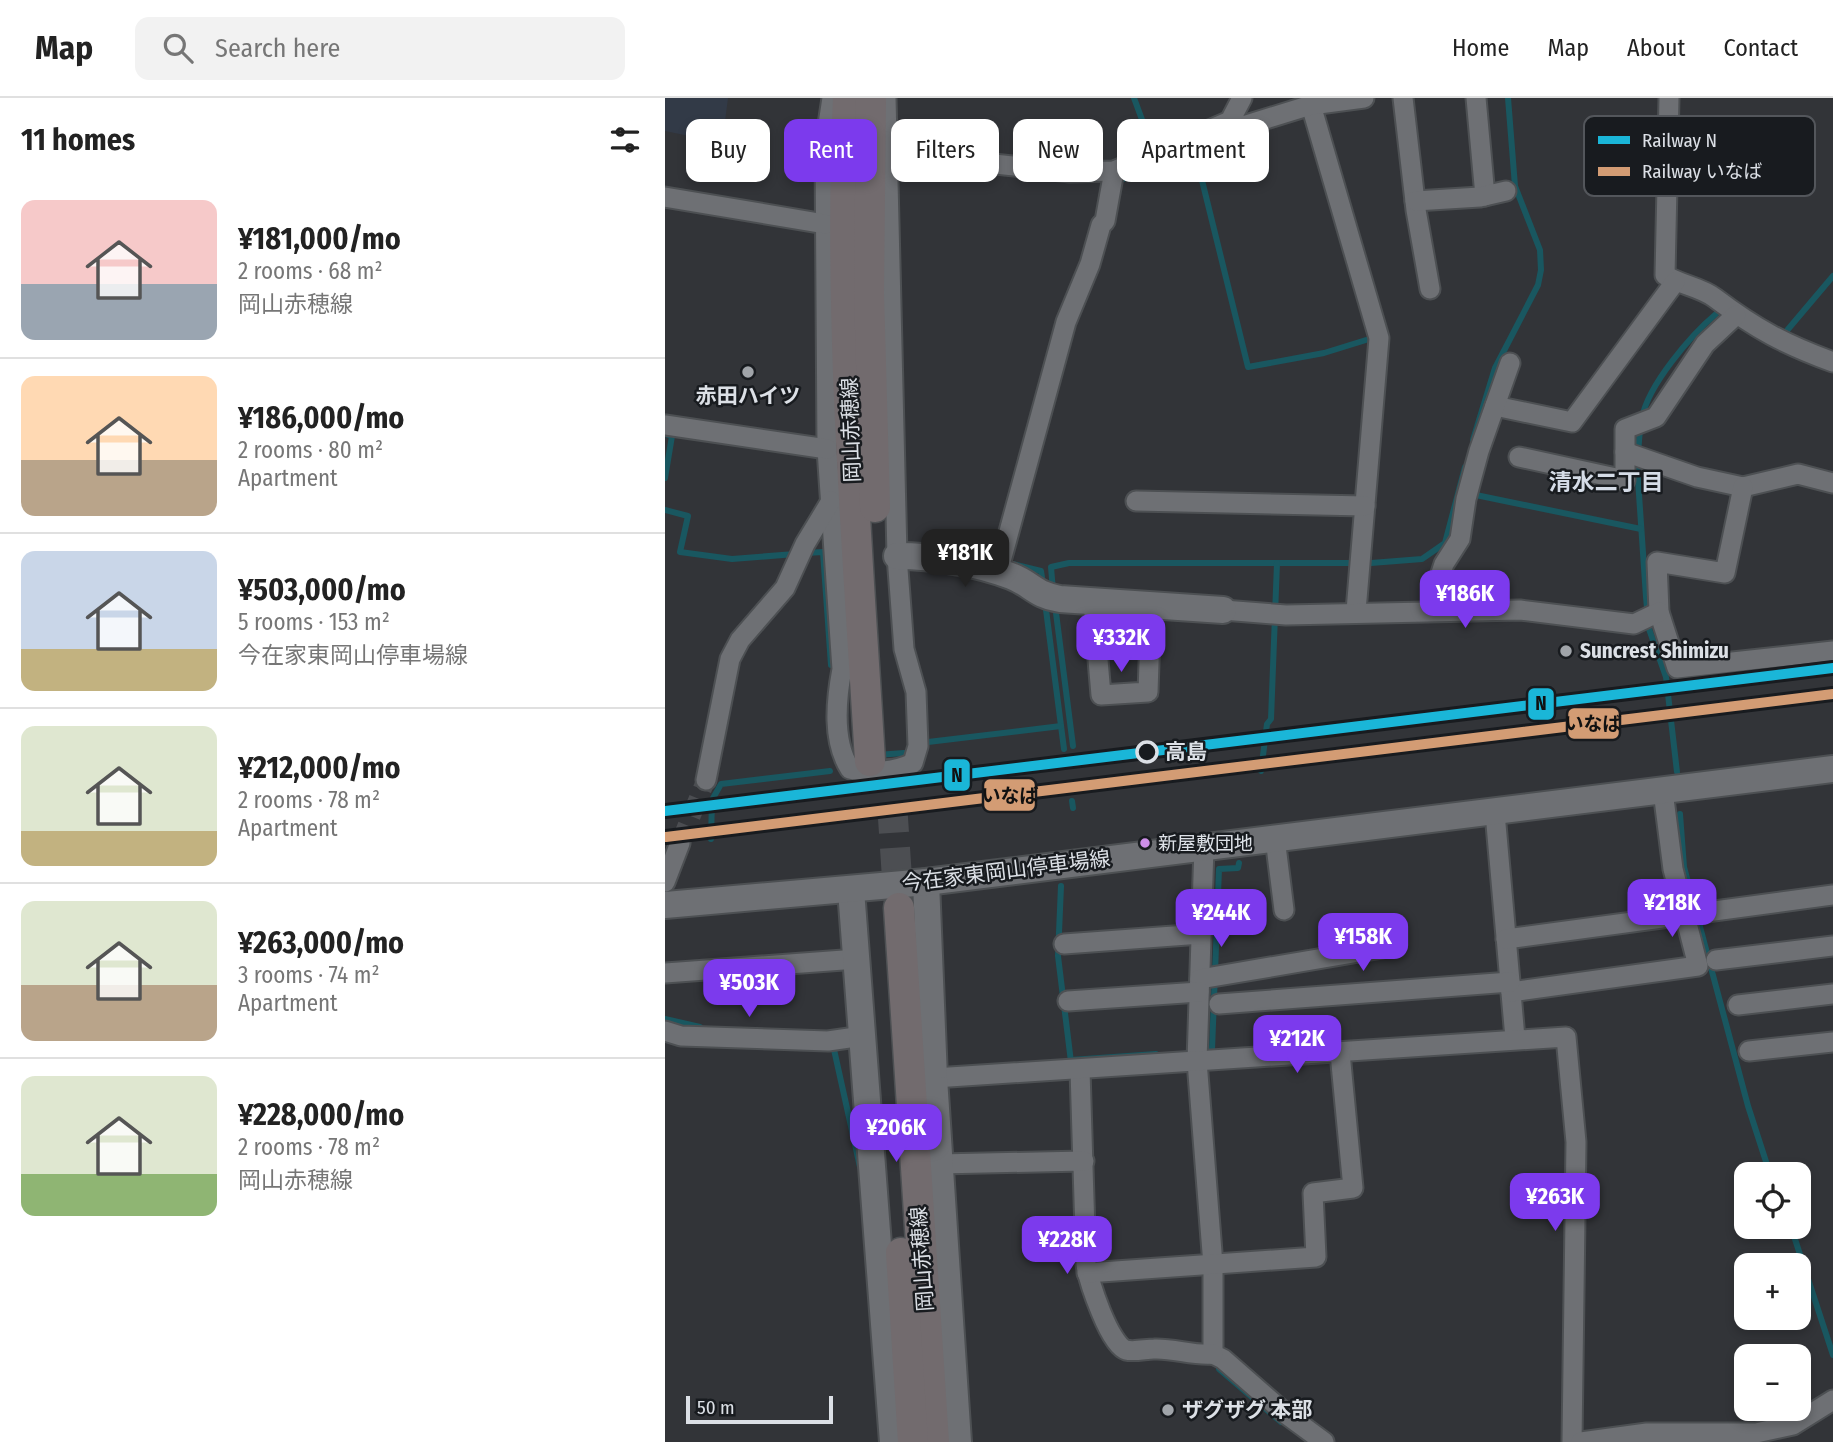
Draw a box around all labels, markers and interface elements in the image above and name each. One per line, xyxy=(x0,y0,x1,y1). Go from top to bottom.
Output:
search box xyxy=(135,17,625,80)
text: Map xyxy=(35,28,93,68)
icon: search xyxy=(159,29,197,67)
text: Search here xyxy=(215,33,340,64)
text: Home xyxy=(1452,34,1509,62)
text: Map xyxy=(1547,34,1589,62)
text: About xyxy=(1627,34,1685,62)
text: Contact xyxy=(1723,34,1798,62)
legend xyxy=(1584,116,1815,196)
chip: Buy xyxy=(686,119,770,182)
chip: Rent xyxy=(784,119,877,182)
chip: Filters xyxy=(891,119,999,182)
chip: New xyxy=(1013,119,1103,182)
chip: Apartment xyxy=(1117,119,1269,182)
icon: filters xyxy=(606,121,644,159)
text: 11 homes xyxy=(21,122,135,158)
text: Railway N xyxy=(1642,129,1717,152)
text: Railway いなば xyxy=(1642,160,1762,183)
text: ¥181,000/mo xyxy=(238,221,401,257)
icon: home xyxy=(77,228,161,312)
text: 2 rooms · 68 m² xyxy=(238,257,383,285)
text: 岡山赤穂線 xyxy=(238,290,353,318)
marker: 赤田ハイツ xyxy=(740,364,756,380)
street label: 岡山赤穂線 xyxy=(836,377,866,483)
place label: 赤田ハイツ xyxy=(696,383,800,409)
text: ¥186,000/mo xyxy=(238,400,404,436)
icon: home xyxy=(77,404,161,488)
text: 2 rooms · 80 m² xyxy=(238,436,383,464)
text: Apartment xyxy=(238,464,338,492)
district label: 清水二丁目 xyxy=(1549,468,1664,496)
pin: ¥181K xyxy=(916,530,1014,589)
text: ¥181K xyxy=(937,538,993,566)
pin: ¥186K xyxy=(1416,570,1514,630)
text: ¥503,000/mo xyxy=(238,572,406,608)
icon: home xyxy=(77,579,161,663)
text: ¥186K xyxy=(1436,579,1494,607)
text: 5 rooms · 153 m² xyxy=(238,608,390,636)
pin: ¥332K xyxy=(1072,614,1170,674)
text: ¥332K xyxy=(1092,623,1150,651)
place label: Suncrest Shimizu xyxy=(1580,638,1729,664)
text: 今在家東岡山停車場線 xyxy=(238,641,468,669)
marker: Suncrest Shimizu xyxy=(1558,643,1574,659)
line badge: N xyxy=(1527,687,1555,721)
text: N xyxy=(1535,692,1547,715)
line badge: いなば xyxy=(1567,707,1620,740)
text: いなば xyxy=(1564,712,1622,735)
place label: 高島 xyxy=(1165,739,1207,765)
marker: 高島 xyxy=(1136,741,1158,763)
text: ¥212,000/mo xyxy=(238,750,401,786)
icon: home xyxy=(77,754,161,838)
line badge: N xyxy=(943,758,971,792)
text: N xyxy=(951,764,963,787)
line badge: いなば xyxy=(983,778,1036,812)
text: いなば xyxy=(981,784,1039,807)
text: 2 rooms · 78 m² xyxy=(238,786,380,814)
text: Apartment xyxy=(238,814,338,842)
place label: 新屋敷団地 xyxy=(1158,832,1253,855)
marker: 新屋敷団地 xyxy=(1138,836,1152,850)
street label: 今在家東岡山停車場線 xyxy=(900,845,1112,897)
pin: ¥218K xyxy=(1623,880,1721,939)
text: ¥218K xyxy=(1643,888,1701,916)
pin: ¥244K xyxy=(1172,890,1270,949)
text: ¥244K xyxy=(1192,898,1250,926)
pin: ¥158K xyxy=(1314,914,1412,973)
text: ¥158K xyxy=(1334,922,1392,950)
text: ¥263,000/mo xyxy=(238,925,404,961)
icon: home xyxy=(77,929,161,1013)
pin: ¥503K xyxy=(700,960,798,1019)
text: 3 rooms · 74 m² xyxy=(238,961,380,989)
text: ¥503K xyxy=(719,968,779,996)
text: Apartment xyxy=(238,989,338,1017)
pin: ¥212K xyxy=(1248,1016,1346,1075)
text: ¥212K xyxy=(1269,1024,1325,1052)
text: ¥228,000/mo xyxy=(238,1097,404,1133)
icon: home xyxy=(77,1104,161,1188)
pin: ¥206K xyxy=(847,1104,945,1164)
text: ¥206K xyxy=(866,1113,926,1141)
text: 2 rooms · 78 m² xyxy=(238,1133,380,1161)
map controls xyxy=(1734,1162,1811,1421)
button: locate xyxy=(1734,1162,1811,1239)
text: 岡山赤穂線 xyxy=(238,1166,353,1194)
pin: ¥263K xyxy=(1506,1174,1604,1233)
text: ¥263K xyxy=(1526,1182,1584,1210)
street label: 岡山赤穂線 xyxy=(905,1206,939,1312)
pin: ¥228K xyxy=(1018,1216,1116,1276)
text: ¥228K xyxy=(1038,1225,1096,1253)
button: + xyxy=(1734,1253,1811,1330)
button: − xyxy=(1734,1344,1811,1421)
scale bar xyxy=(686,1393,833,1425)
text: 50 m xyxy=(697,1396,735,1419)
place label: ザグザグ 本部 xyxy=(1182,1397,1312,1423)
marker: ザグザグ 本部 xyxy=(1160,1402,1176,1418)

